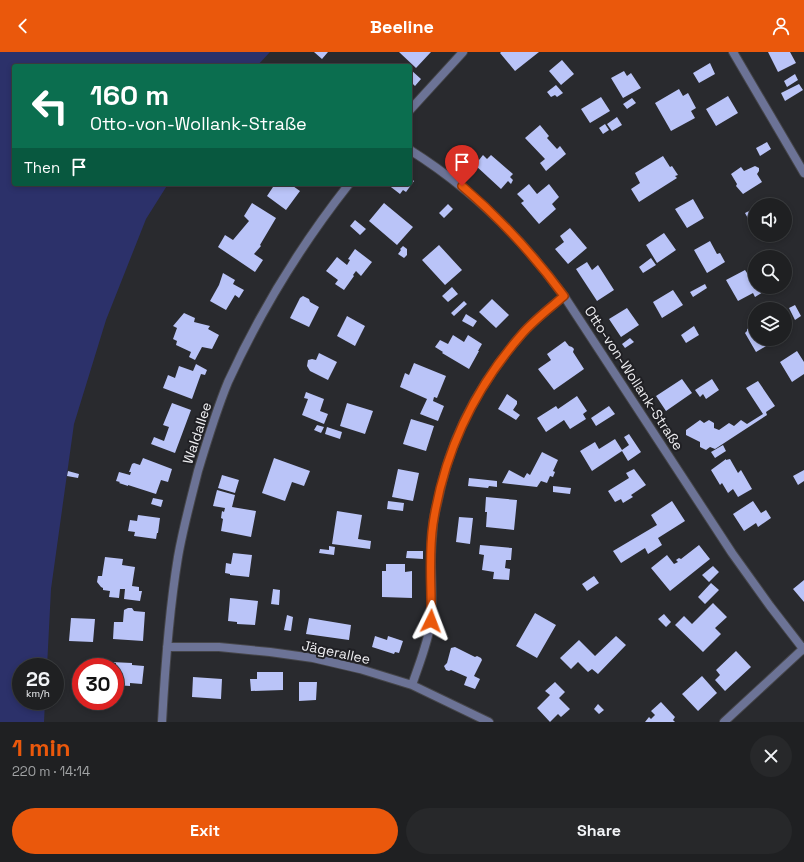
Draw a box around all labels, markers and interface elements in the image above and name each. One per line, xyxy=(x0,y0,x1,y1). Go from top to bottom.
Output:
icon: back xyxy=(12,15,34,37)
text: Beeline xyxy=(370,15,434,38)
icon: person xyxy=(770,15,792,37)
text: 160 m xyxy=(90,77,169,113)
icon: left xyxy=(24,80,76,132)
text: Otto-von-Wollank-Straße xyxy=(90,112,307,135)
pin xyxy=(445,145,479,186)
icon: arrive xyxy=(451,151,473,173)
icon: arrive xyxy=(68,156,90,178)
text: Then xyxy=(24,158,60,177)
map controls xyxy=(748,198,792,346)
button: sound xyxy=(748,198,792,242)
button: search xyxy=(748,250,792,294)
street label: Otto-von-Wollank-Straße xyxy=(581,302,687,454)
button: layers xyxy=(748,302,792,346)
street label: Waldallee xyxy=(179,400,215,466)
position arrow xyxy=(410,600,452,642)
street label: Jägerallee xyxy=(300,636,372,668)
speed limit sign: 30 xyxy=(72,658,124,710)
text: 26 xyxy=(26,666,50,692)
text: km/h xyxy=(26,687,50,700)
text: 1 min xyxy=(12,732,71,763)
button: close xyxy=(750,735,792,777)
text: 220 m · 14:14 xyxy=(12,763,90,780)
button: Exit xyxy=(12,808,398,854)
button: Share xyxy=(406,808,792,854)

